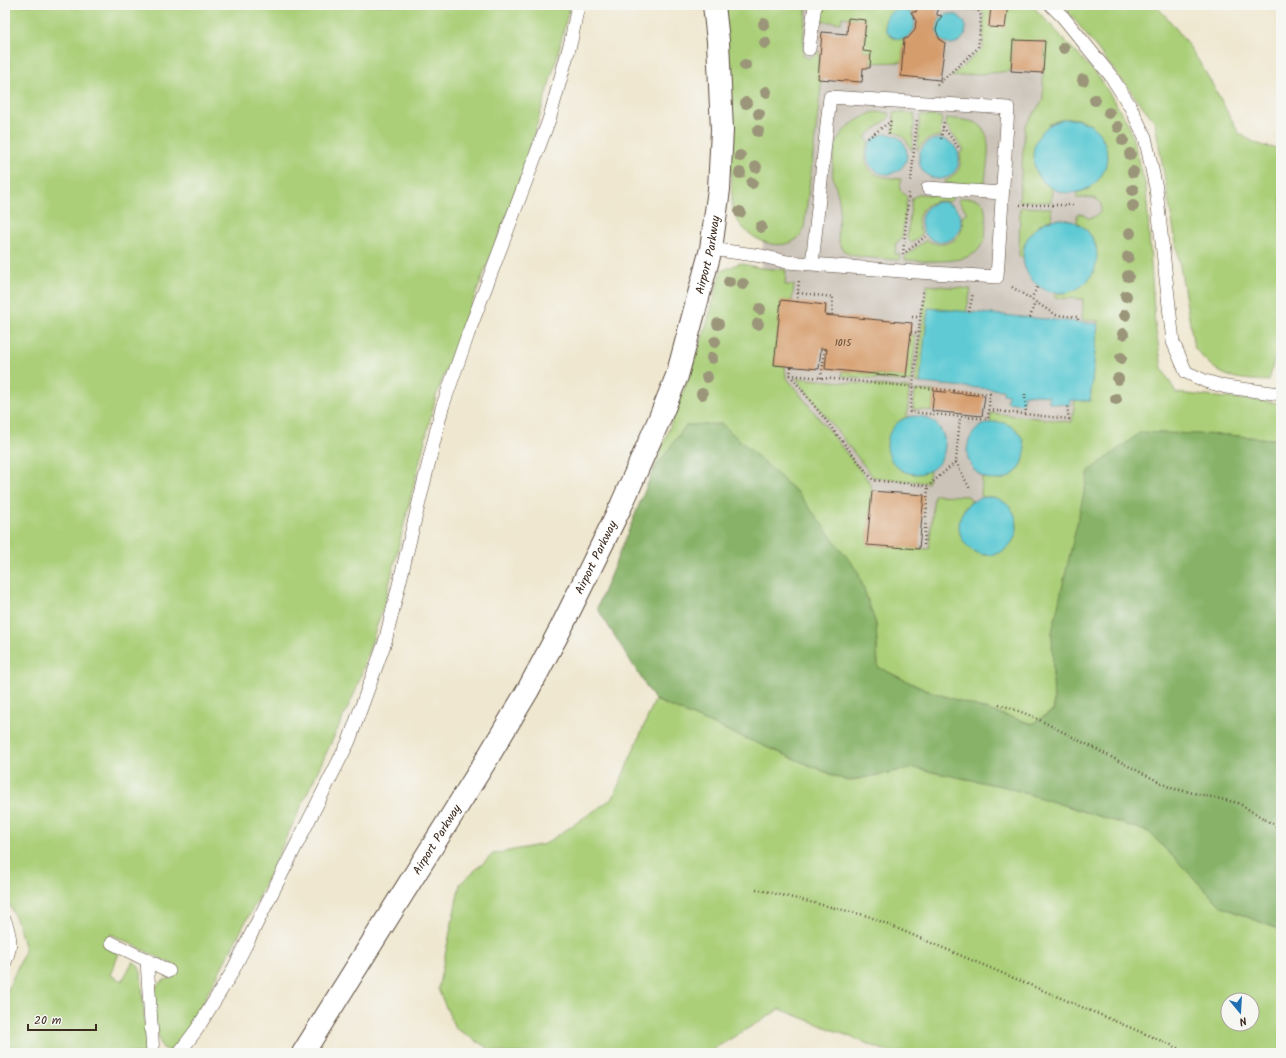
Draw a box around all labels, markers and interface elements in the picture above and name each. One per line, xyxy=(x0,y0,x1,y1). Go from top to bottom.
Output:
street label: Airport Parkway xyxy=(690,214,725,296)
house number: 1015 xyxy=(835,335,852,351)
street label: Airport Parkway xyxy=(570,517,622,598)
street label: Airport Parkway xyxy=(408,800,467,879)
north arrow xyxy=(1220,992,1260,1032)
scale bar xyxy=(28,1006,96,1032)
text: 20 m xyxy=(34,1011,62,1030)
text: N xyxy=(1237,1011,1249,1030)

